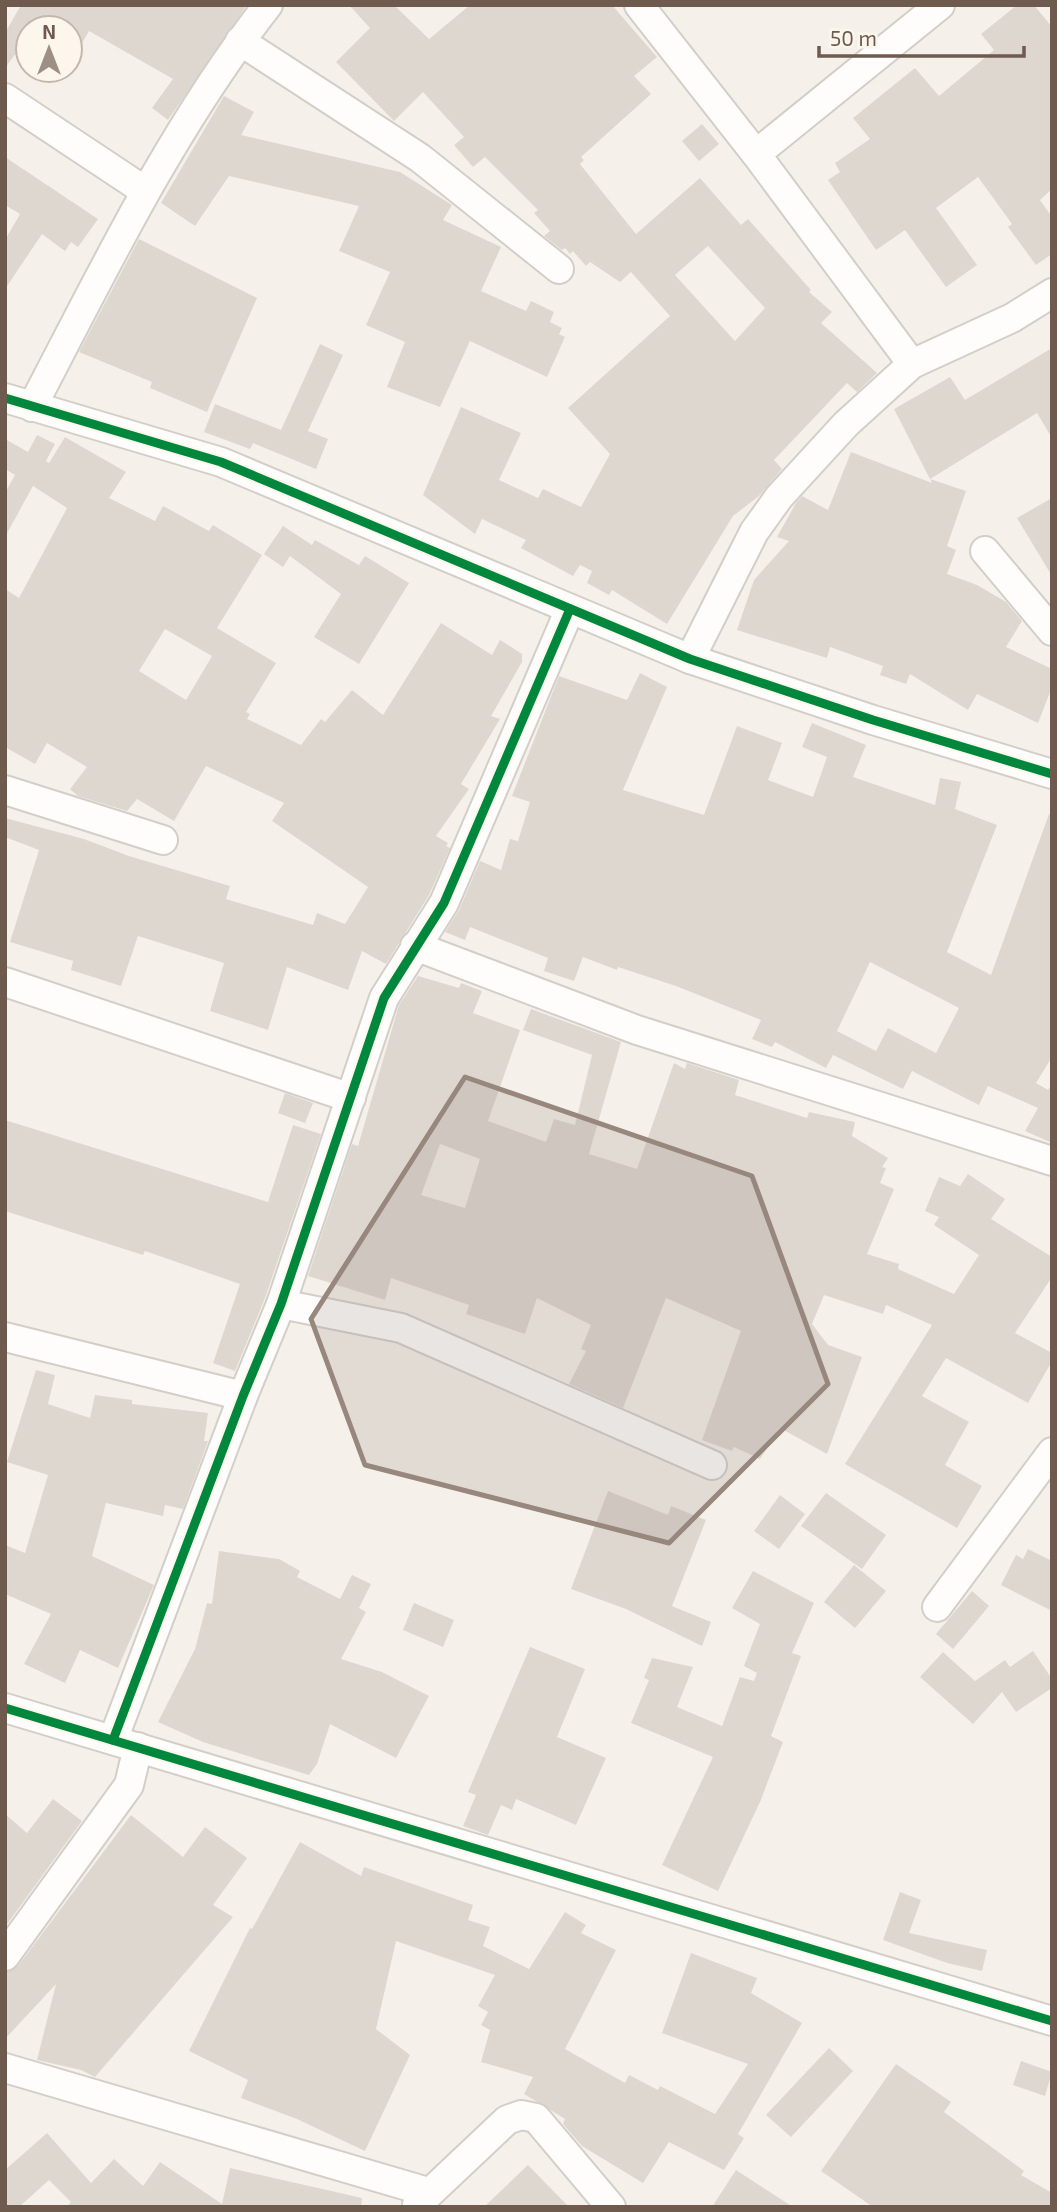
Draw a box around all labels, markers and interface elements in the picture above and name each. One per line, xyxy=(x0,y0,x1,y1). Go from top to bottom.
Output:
north arrow xyxy=(14,14,84,84)
scale bar xyxy=(819,14,1024,58)
text: N xyxy=(42,20,56,43)
text: 50 m xyxy=(830,25,877,50)

